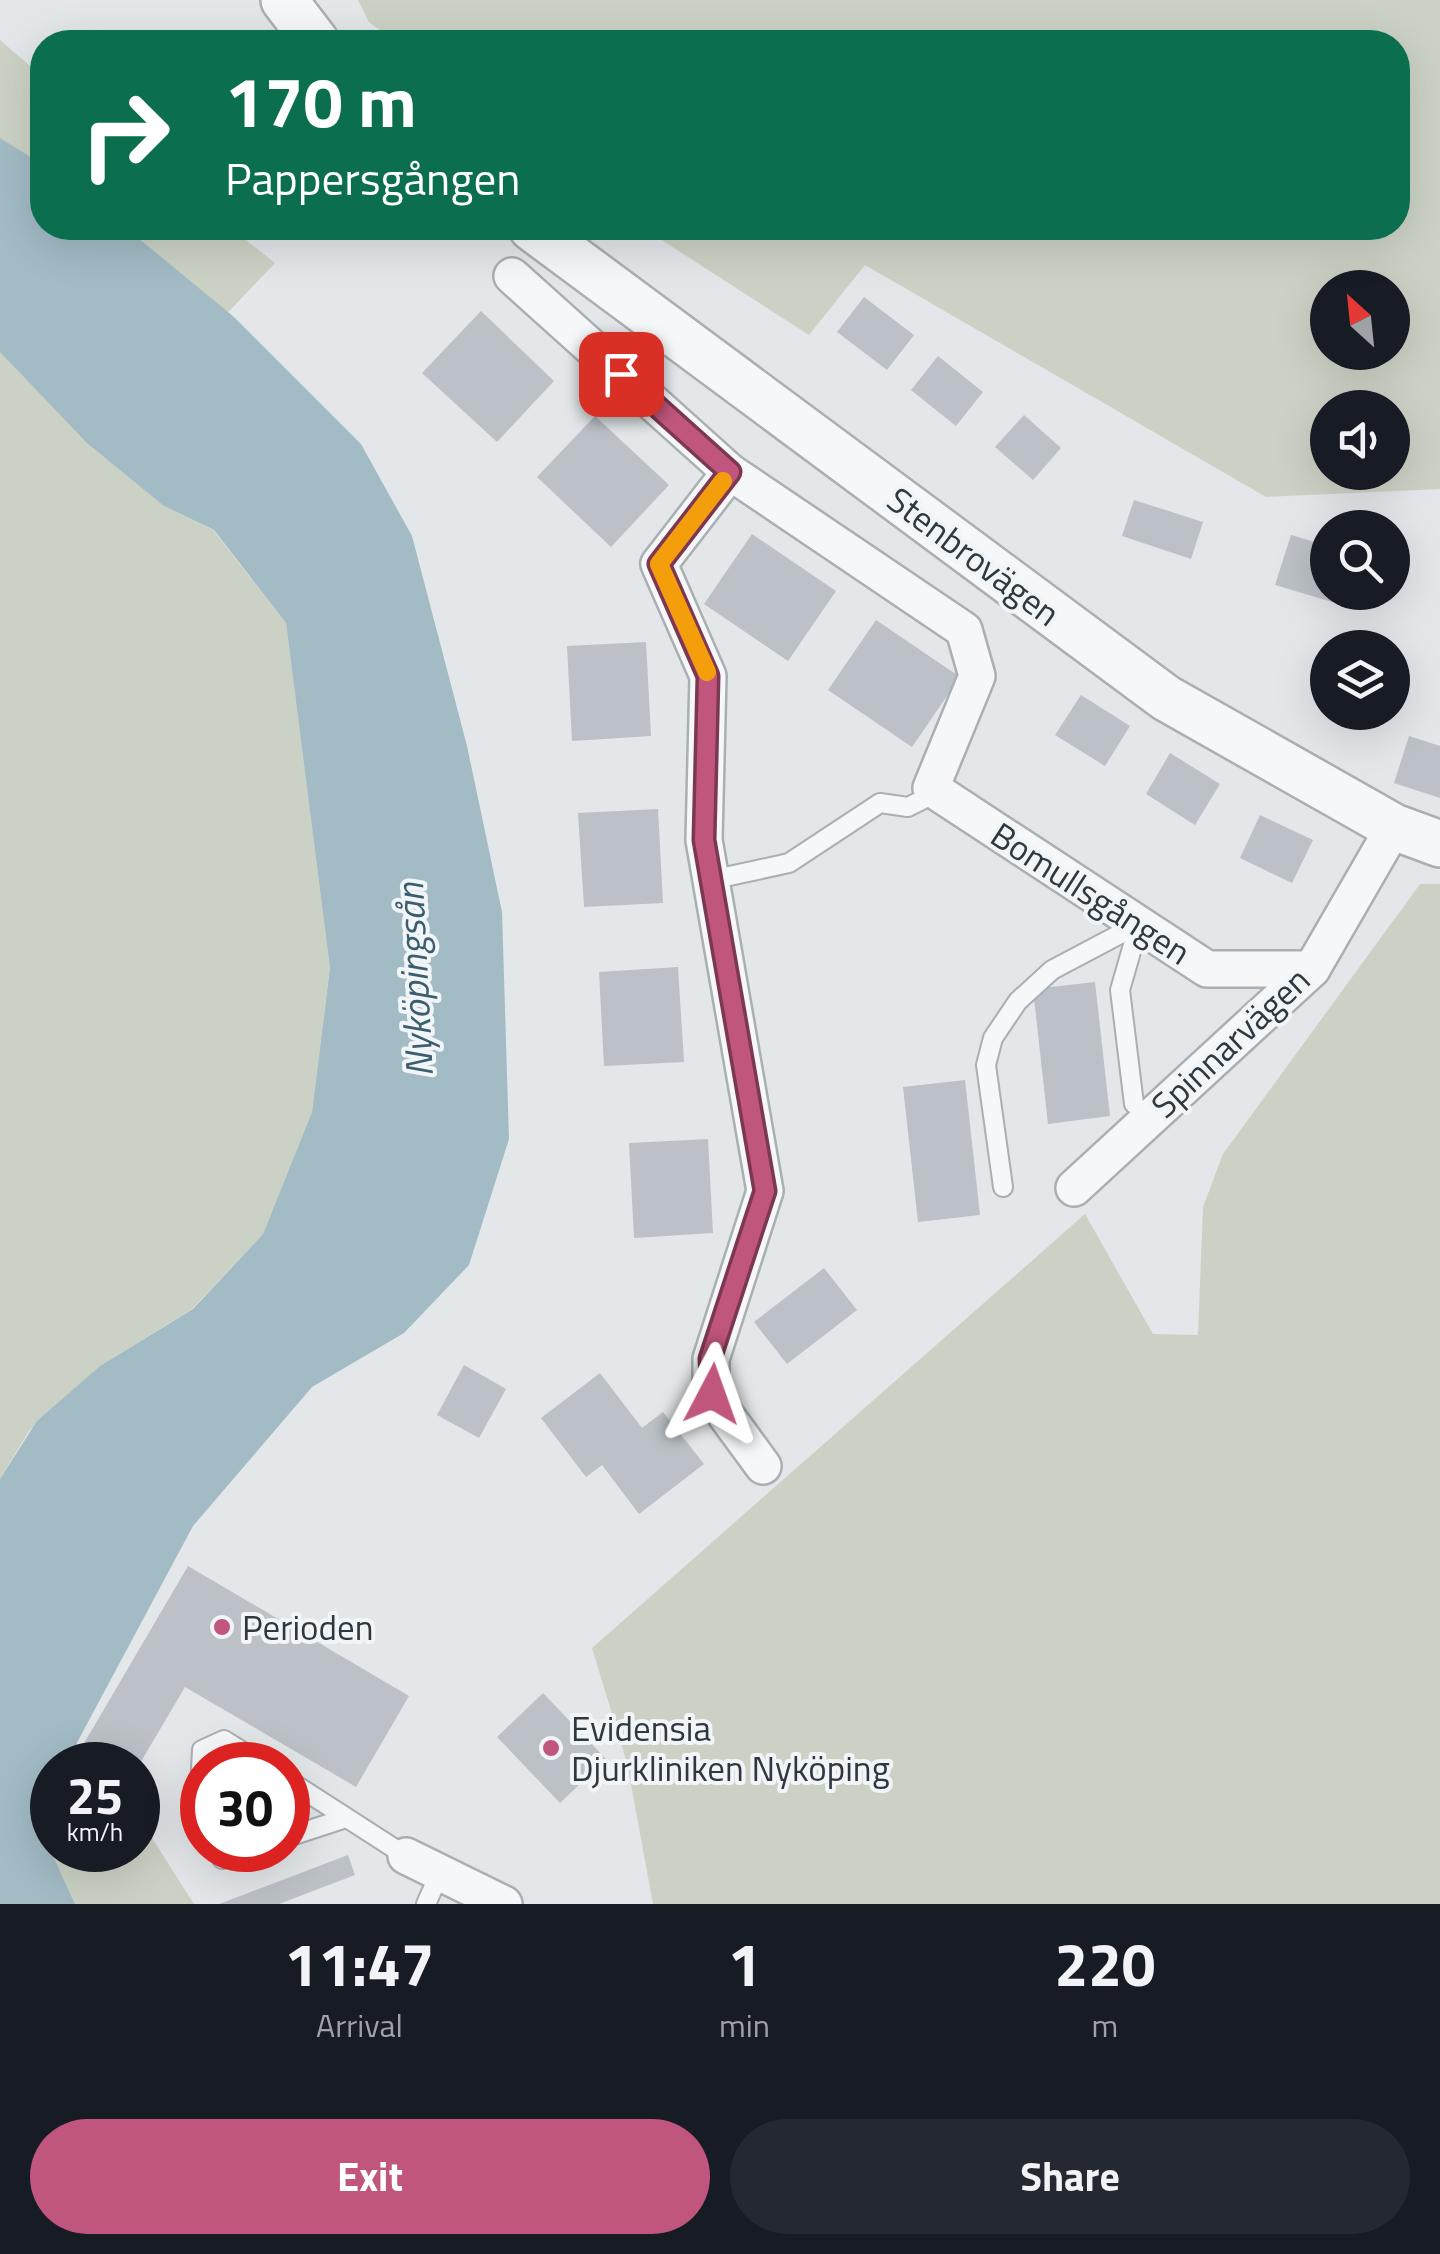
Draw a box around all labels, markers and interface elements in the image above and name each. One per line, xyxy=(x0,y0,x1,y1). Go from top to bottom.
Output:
text: 170 m xyxy=(225,48,417,154)
icon: right xyxy=(60,70,190,200)
text: Pappersgången xyxy=(225,144,520,212)
north arrow xyxy=(1310,270,1410,370)
map controls xyxy=(1310,270,1410,730)
pin xyxy=(579,332,664,417)
icon: arrive xyxy=(594,347,649,402)
button: sound xyxy=(1310,390,1410,490)
street label: Stenbrovägen xyxy=(876,473,1072,639)
button: search xyxy=(1310,510,1410,610)
button: layers xyxy=(1310,630,1410,730)
street label: Bomullsgången xyxy=(980,808,1202,978)
water label: Nyköpingsån xyxy=(380,881,448,1078)
street label: Spinnarvägen xyxy=(1138,954,1322,1130)
position arrow xyxy=(660,1342,764,1446)
place label: Perioden xyxy=(242,1600,374,1654)
marker: Perioden xyxy=(211,1616,233,1638)
place label: Evidensia Djurkliniken Nyköping xyxy=(571,1701,890,1795)
marker: Evidensia Djurkliniken Nyköping xyxy=(540,1737,562,1759)
speed limit sign: 30 xyxy=(180,1742,310,1872)
text: 25 xyxy=(67,1757,123,1833)
text: km/h xyxy=(67,1813,123,1851)
text: 11:47 xyxy=(285,1918,434,2009)
text: 1 xyxy=(728,1918,761,2009)
text: 220 xyxy=(1055,1918,1155,2009)
text: Arrival xyxy=(316,2001,403,2049)
text: min xyxy=(719,2001,770,2049)
text: m xyxy=(1092,2001,1118,2049)
button: Exit xyxy=(30,2119,710,2234)
button: Share xyxy=(730,2119,1410,2234)

